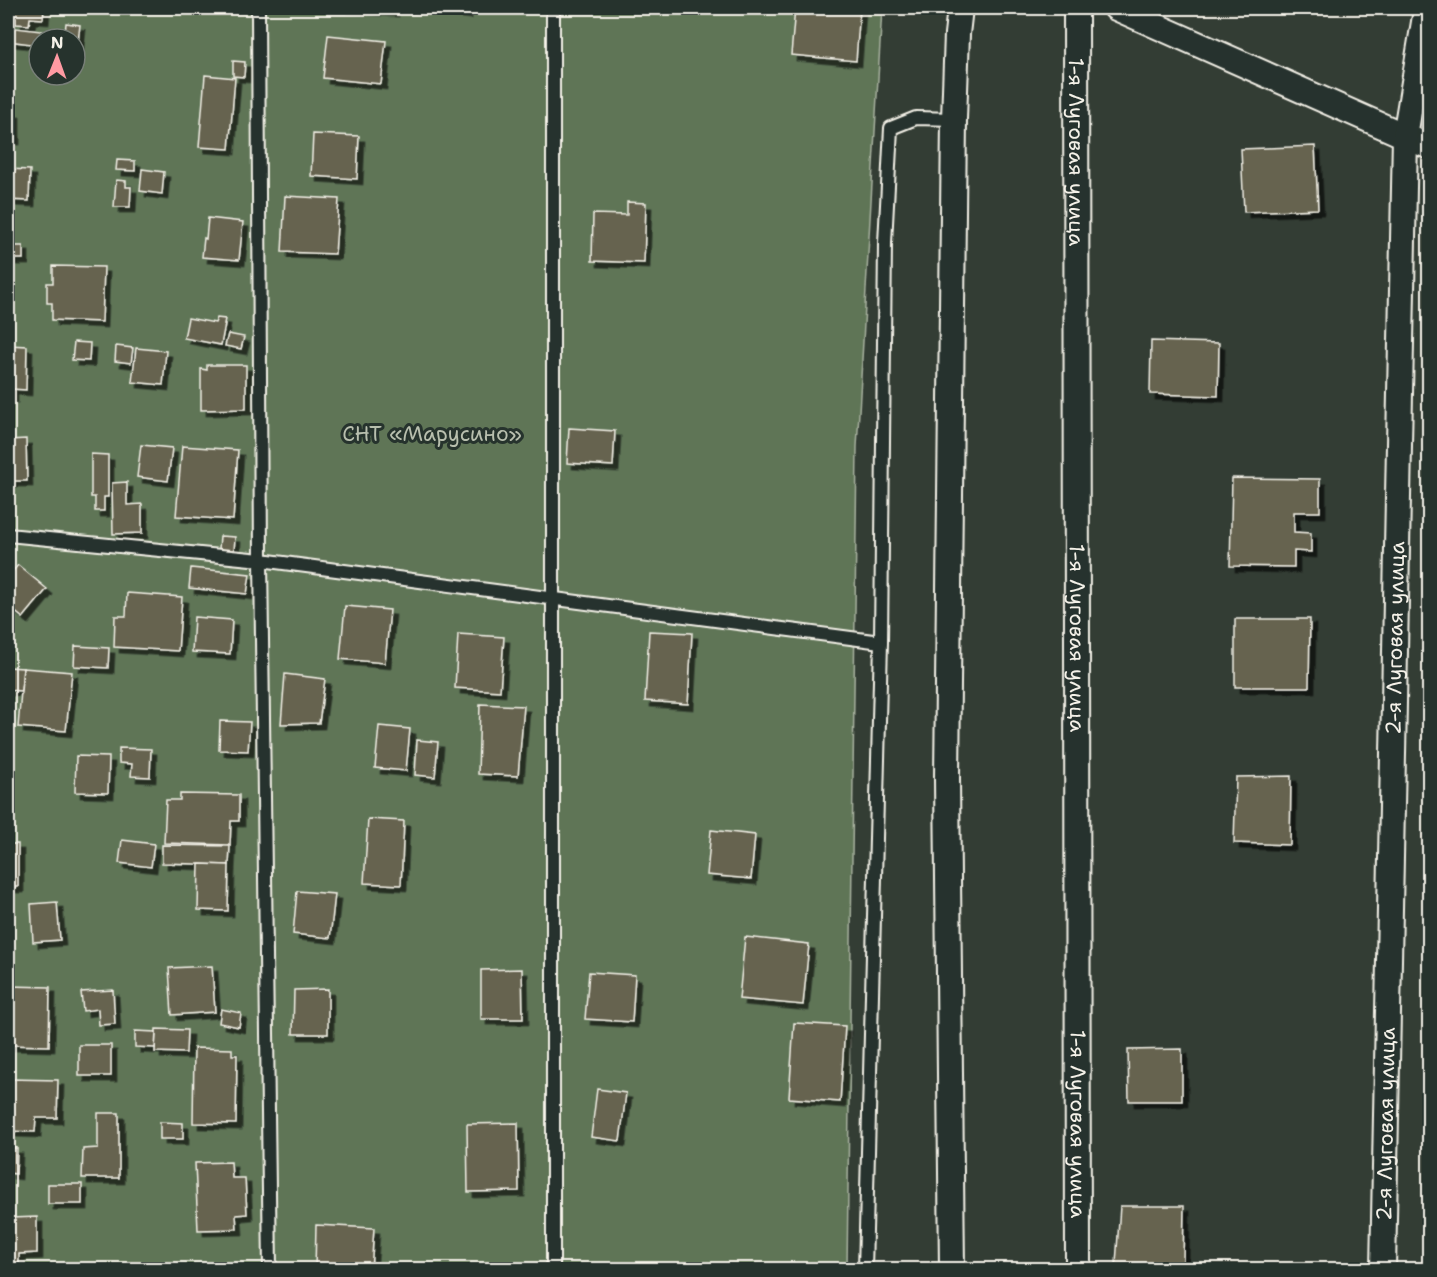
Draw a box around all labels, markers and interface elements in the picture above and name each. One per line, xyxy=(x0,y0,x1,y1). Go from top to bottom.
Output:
north arrow xyxy=(27,27,87,87)
text: N xyxy=(51,32,64,53)
street label: 1-я Луговая улица xyxy=(1062,58,1090,246)
park label: СНТ «Марусино» xyxy=(342,420,522,448)
street label: 2-я Луговая улица xyxy=(1379,541,1411,735)
street label: 1-я Луговая улица xyxy=(1063,544,1091,732)
street label: 2-я Луговая улица xyxy=(1370,1027,1402,1221)
street label: 1-я Луговая улица xyxy=(1064,1030,1092,1218)

